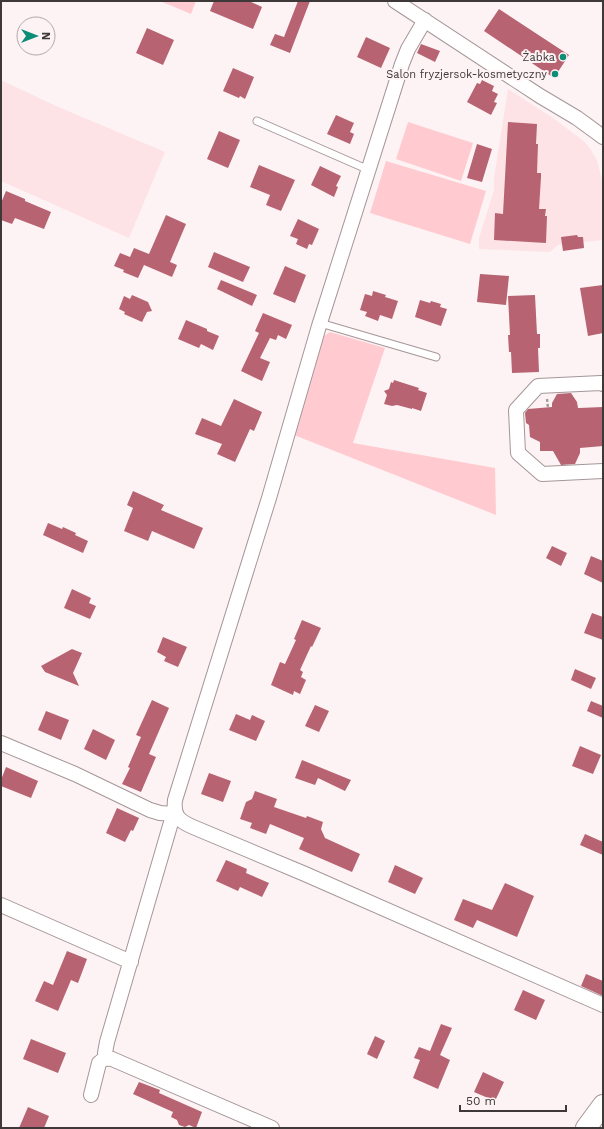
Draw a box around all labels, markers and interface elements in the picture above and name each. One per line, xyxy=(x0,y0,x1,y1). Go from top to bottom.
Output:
north arrow xyxy=(16,16,56,56)
text: N xyxy=(39,32,52,40)
place label: Żabka xyxy=(523,50,555,64)
marker: Żabka xyxy=(558,52,568,62)
place label: Salon fryzjersok-kosmetyczny xyxy=(386,68,547,81)
marker: Salon fryzjersok-kosmetyczny xyxy=(550,69,560,79)
scale bar xyxy=(460,1087,566,1113)
text: 50 m xyxy=(466,1094,496,1108)

